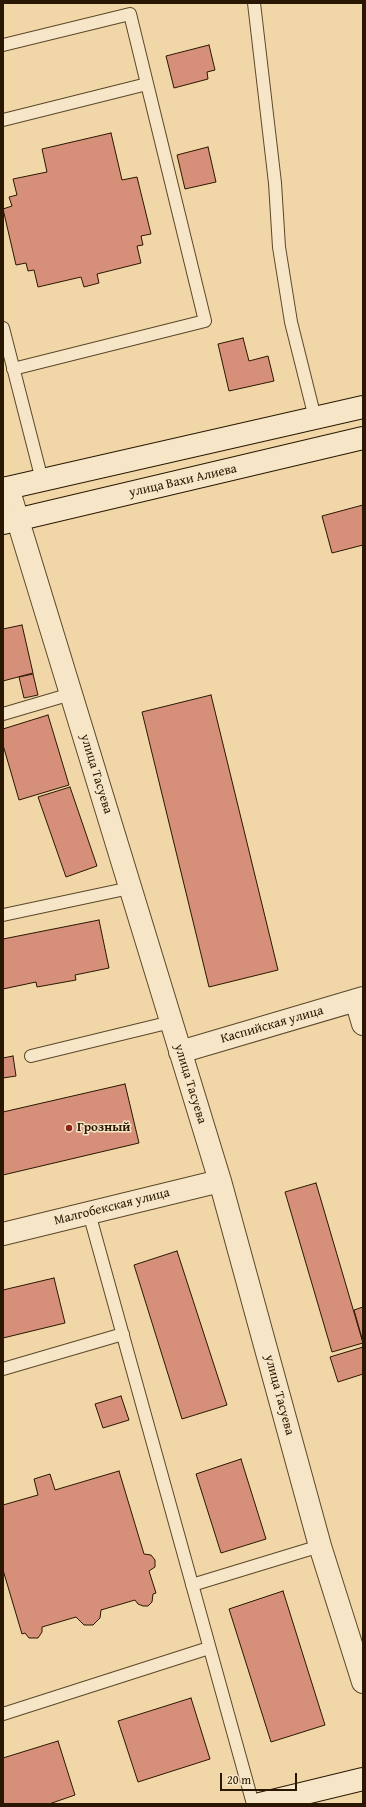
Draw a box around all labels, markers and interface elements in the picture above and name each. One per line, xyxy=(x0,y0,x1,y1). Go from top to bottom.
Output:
street label: улица Вахи Алиева xyxy=(128,461,238,501)
street label: улица Тасуева xyxy=(76,732,116,816)
street label: Каспийская улица xyxy=(219,1003,325,1047)
street label: улица Тасуева xyxy=(170,1042,210,1126)
place label: Грозный xyxy=(77,1120,130,1136)
marker: Грозный xyxy=(64,1123,74,1133)
street label: Малгобекская улица xyxy=(53,1185,171,1229)
street label: улица Тасуева xyxy=(261,1353,297,1437)
scale bar xyxy=(222,1765,299,1791)
text: 20 m xyxy=(227,1771,251,1788)

